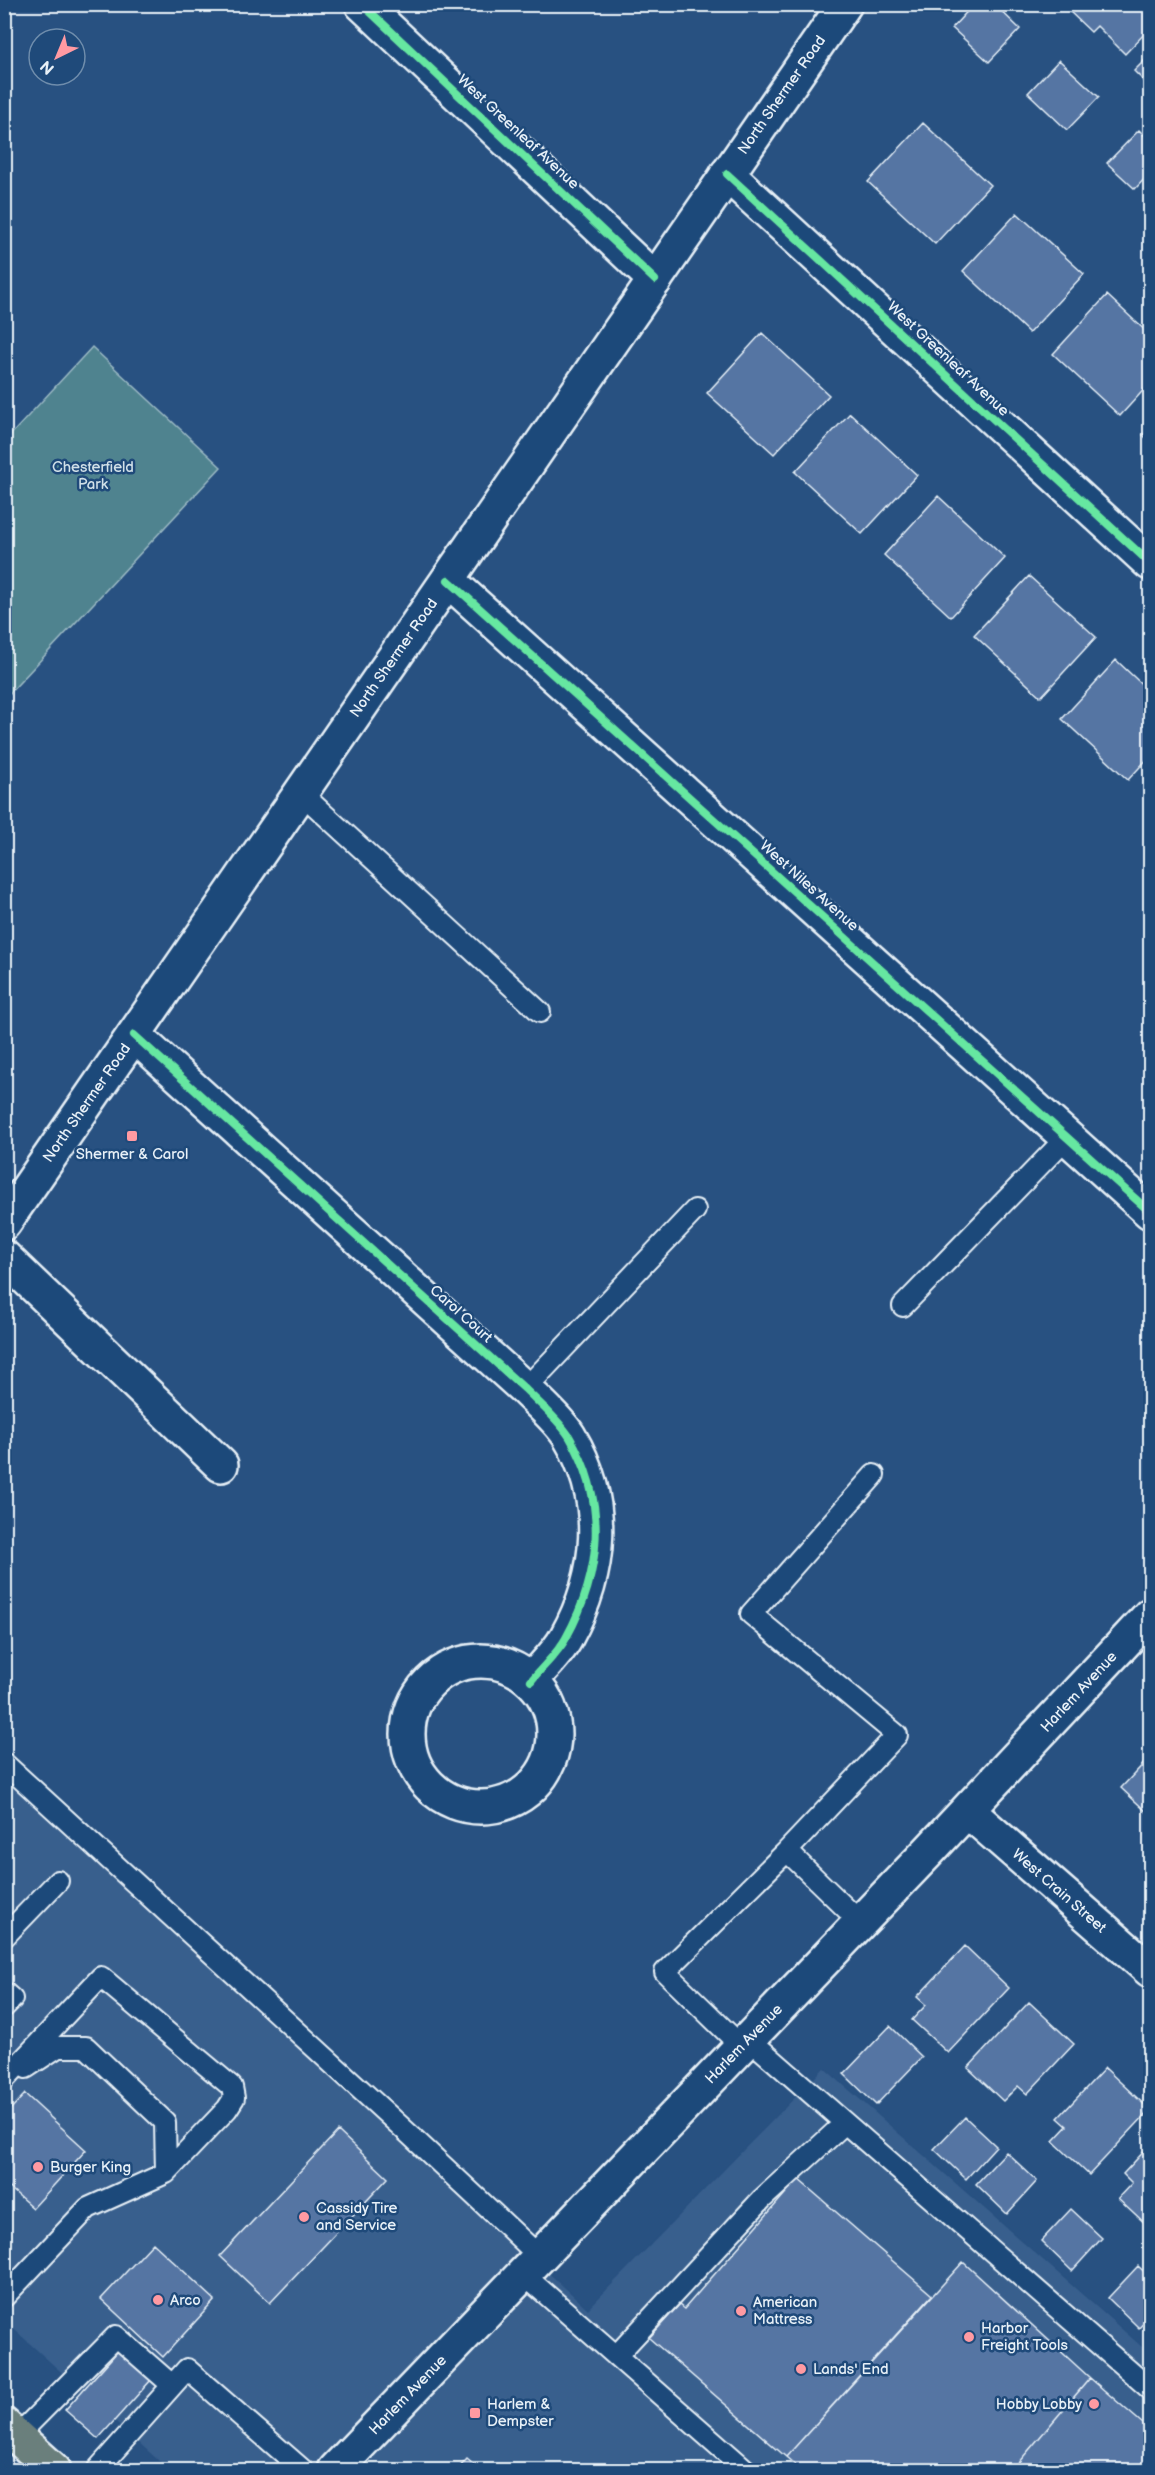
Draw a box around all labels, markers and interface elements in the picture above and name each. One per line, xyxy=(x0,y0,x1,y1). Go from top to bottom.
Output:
north arrow xyxy=(27,27,87,87)
street label: North Shermer Road xyxy=(734,32,830,158)
text: N xyxy=(37,56,59,78)
street label: West Greenleaf Avenue xyxy=(453,70,583,194)
street label: West Greenleaf Avenue xyxy=(883,297,1013,421)
park label: Chesterfield Park xyxy=(52,458,134,494)
street label: North Shermer Road xyxy=(346,595,442,721)
street label: West Niles Avenue xyxy=(756,837,862,935)
street label: North Shermer Road xyxy=(39,1040,135,1166)
marker: Shermer & Carol xyxy=(125,1129,139,1143)
place label: Shermer & Carol xyxy=(76,1145,188,1164)
street label: Carol Court xyxy=(426,1281,497,1347)
street label: Harlem Avenue xyxy=(1037,1647,1121,1736)
street label: West Crain Street xyxy=(1008,1845,1110,1937)
street label: Harlem Avenue xyxy=(701,2000,787,2088)
place label: Burger King xyxy=(50,2158,131,2177)
marker: Burger King xyxy=(31,2160,45,2174)
place label: Cassidy Tire and Service xyxy=(316,2199,398,2235)
marker: Cassidy Tire and Service xyxy=(297,2210,311,2224)
place label: Arco xyxy=(170,2291,201,2310)
marker: Arco xyxy=(151,2293,165,2307)
place label: American Mattress xyxy=(753,2293,817,2329)
marker: American Mattress xyxy=(734,2304,748,2318)
place label: Harbor Freight Tools xyxy=(981,2319,1068,2355)
marker: Harbor Freight Tools xyxy=(962,2330,976,2344)
street label: Harlem Avenue xyxy=(365,2351,451,2439)
place label: Lands' End xyxy=(813,2360,889,2379)
marker: Lands' End xyxy=(794,2362,808,2376)
place label: Harlem & Dempster xyxy=(487,2395,554,2431)
place label: Hobby Lobby xyxy=(996,2395,1082,2414)
marker: Hobby Lobby xyxy=(1087,2397,1101,2411)
marker: Harlem & Dempster xyxy=(468,2406,482,2420)

